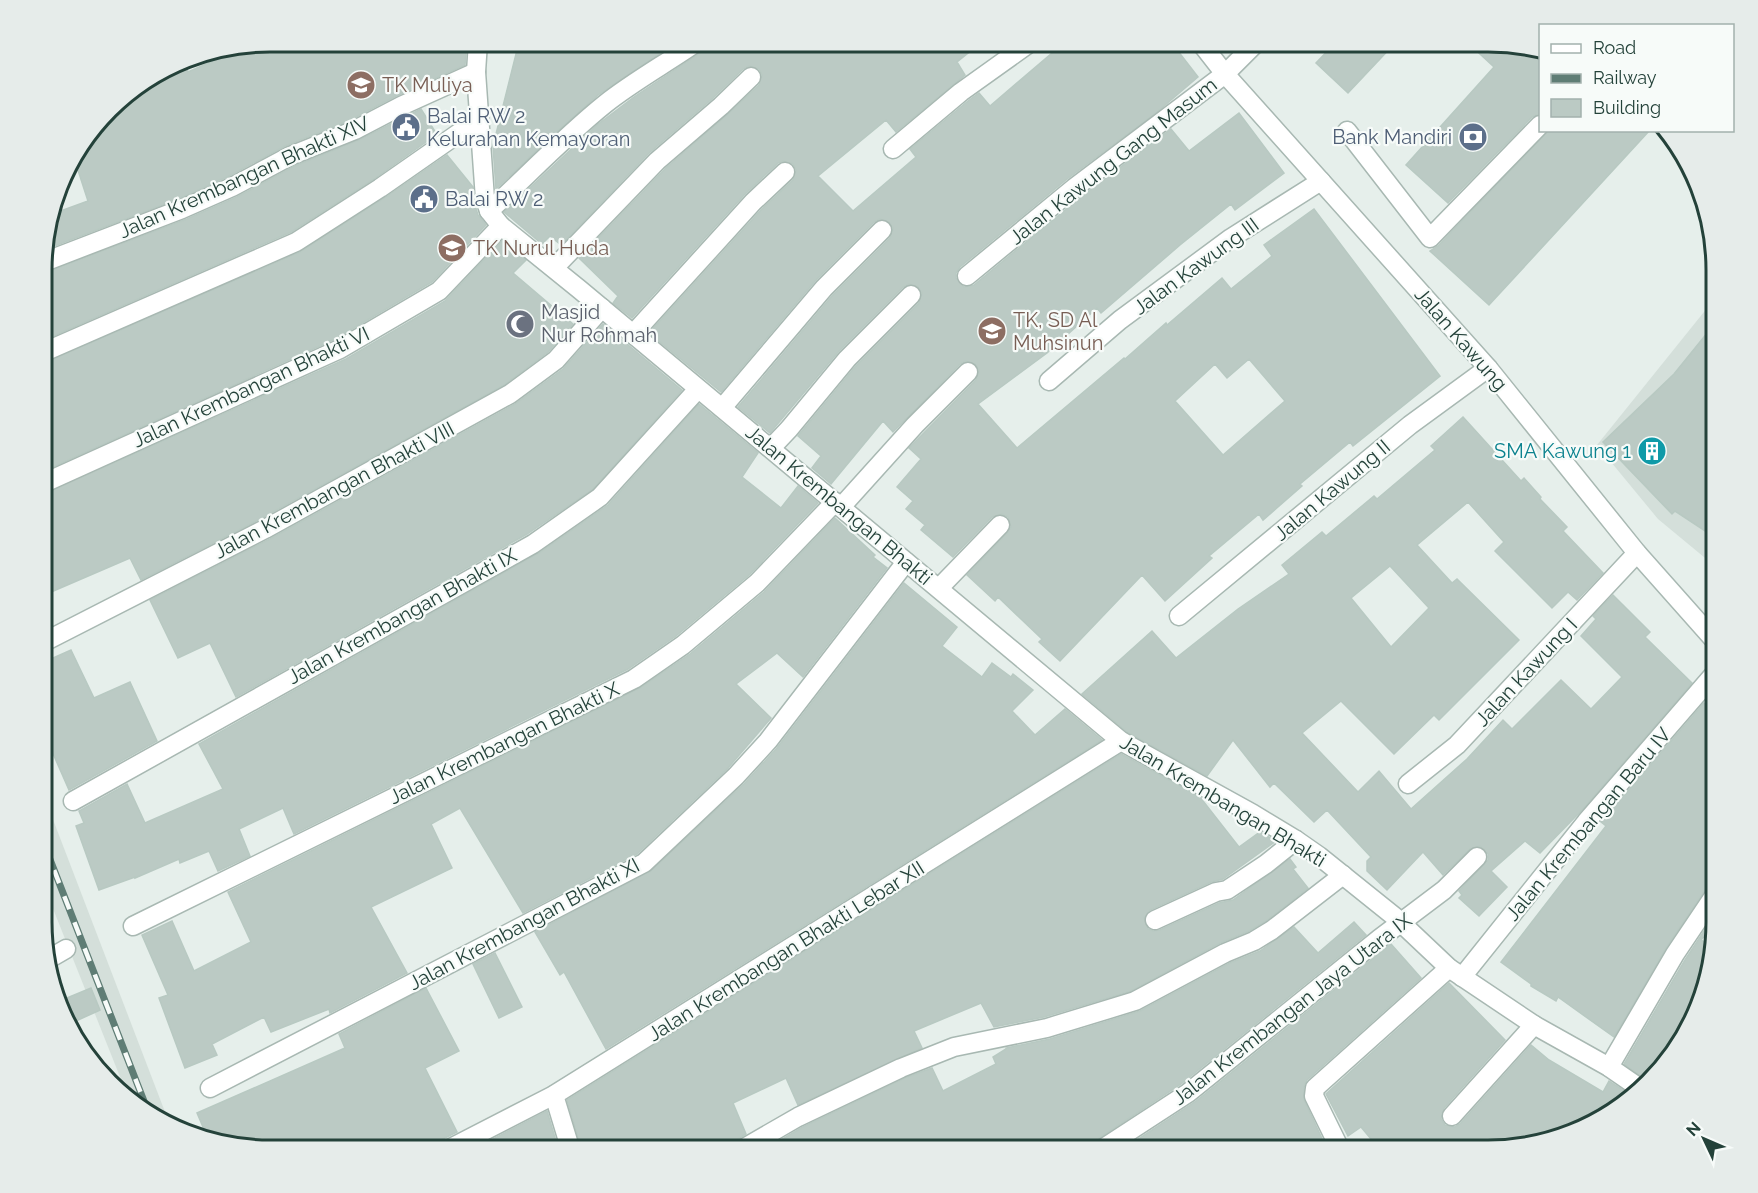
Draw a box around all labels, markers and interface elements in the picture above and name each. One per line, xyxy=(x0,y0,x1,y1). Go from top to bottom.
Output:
legend xyxy=(1539,24,1734,132)
text: Road xyxy=(1593,37,1636,58)
text: Railway xyxy=(1593,67,1657,88)
school or university icon: TK Muliya xyxy=(345,69,377,101)
place label: TK Muliya xyxy=(382,73,473,97)
street label: Jalan Kawung Gang Masum xyxy=(1004,73,1222,249)
text: Building xyxy=(1593,97,1661,118)
place label: Balai RW 2 Kelurahan Kemayoran xyxy=(427,104,630,151)
street label: Jalan Krembangan Bhakti XIV xyxy=(115,111,373,243)
public building icon: Balai RW 2 Kelurahan Kemayoran xyxy=(390,111,422,143)
bank icon: Bank Mandiri xyxy=(1457,121,1489,153)
place label: Bank Mandiri xyxy=(1332,125,1452,149)
public building icon: Balai RW 2 xyxy=(408,183,440,215)
place label: Balai RW 2 xyxy=(445,187,543,211)
street label: Jalan Kawung III xyxy=(1129,212,1263,320)
school or university icon: TK Nurul Huda xyxy=(436,232,468,264)
place label: TK Nurul Huda xyxy=(473,236,609,260)
street label: Jalan Kawung xyxy=(1410,282,1512,396)
place label: Masjid Nur Rohmah xyxy=(541,300,657,347)
mosque icon: Masjid Nur Rohmah xyxy=(504,308,536,340)
place label: TK, SD Al Muhsinun xyxy=(1013,308,1103,355)
school or university icon: TK, SD Al Muhsinun xyxy=(976,315,1008,347)
street label: Jalan Krembangan Bhakti VI xyxy=(129,321,373,453)
street label: Jalan Krembangan Bhakti VIII xyxy=(210,416,458,564)
street label: Jalan Krembangan Bhakti xyxy=(741,420,937,590)
street label: Jalan Kawung II xyxy=(1269,435,1395,545)
building icon: SMA Kawung 1 xyxy=(1636,435,1668,467)
place label: SMA Kawung 1 xyxy=(1494,439,1631,463)
street label: Jalan Krembangan Bhakti IX xyxy=(283,543,521,689)
street label: Jalan Kawung I xyxy=(1470,613,1582,731)
street label: Jalan Krembangan Bhakti X xyxy=(385,677,623,809)
street label: Jalan Krembangan Baru IV xyxy=(1500,722,1676,925)
street label: Jalan Krembangan Bhakti xyxy=(1116,730,1330,872)
street label: Jalan Krembangan Bhakti XI xyxy=(404,853,644,995)
street label: Jalan Krembangan Bhakti Lebar XII xyxy=(643,856,929,1046)
street label: Jalan Krembangan Jaya Utara IX xyxy=(1167,908,1417,1110)
north arrow xyxy=(1674,1109,1734,1169)
text: N xyxy=(1682,1118,1705,1140)

